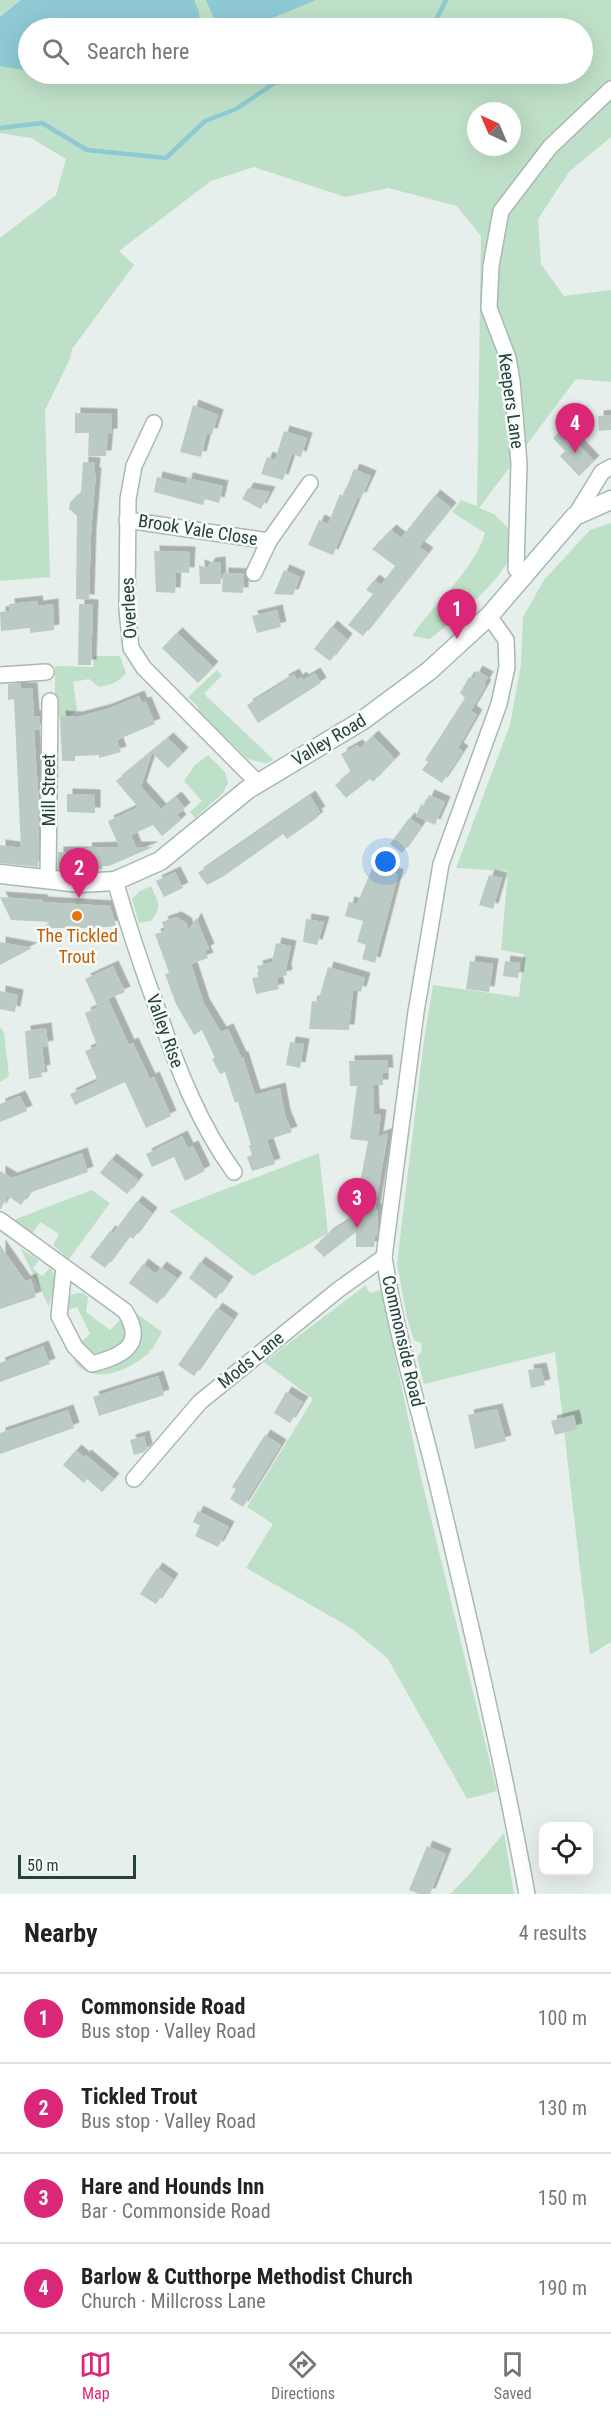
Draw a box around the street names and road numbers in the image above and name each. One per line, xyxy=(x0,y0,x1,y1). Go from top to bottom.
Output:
street label: Keepers Lane xyxy=(494,352,529,450)
street label: Brook Vale Close xyxy=(137,510,259,549)
street label: Overlees xyxy=(116,577,141,639)
street label: Valley Road xyxy=(288,709,370,770)
street label: Mill Street xyxy=(38,754,59,826)
street label: Valley Rise xyxy=(142,991,188,1071)
street label: Commonside Road xyxy=(378,1273,429,1409)
street label: Mods Lane xyxy=(214,1327,288,1392)

